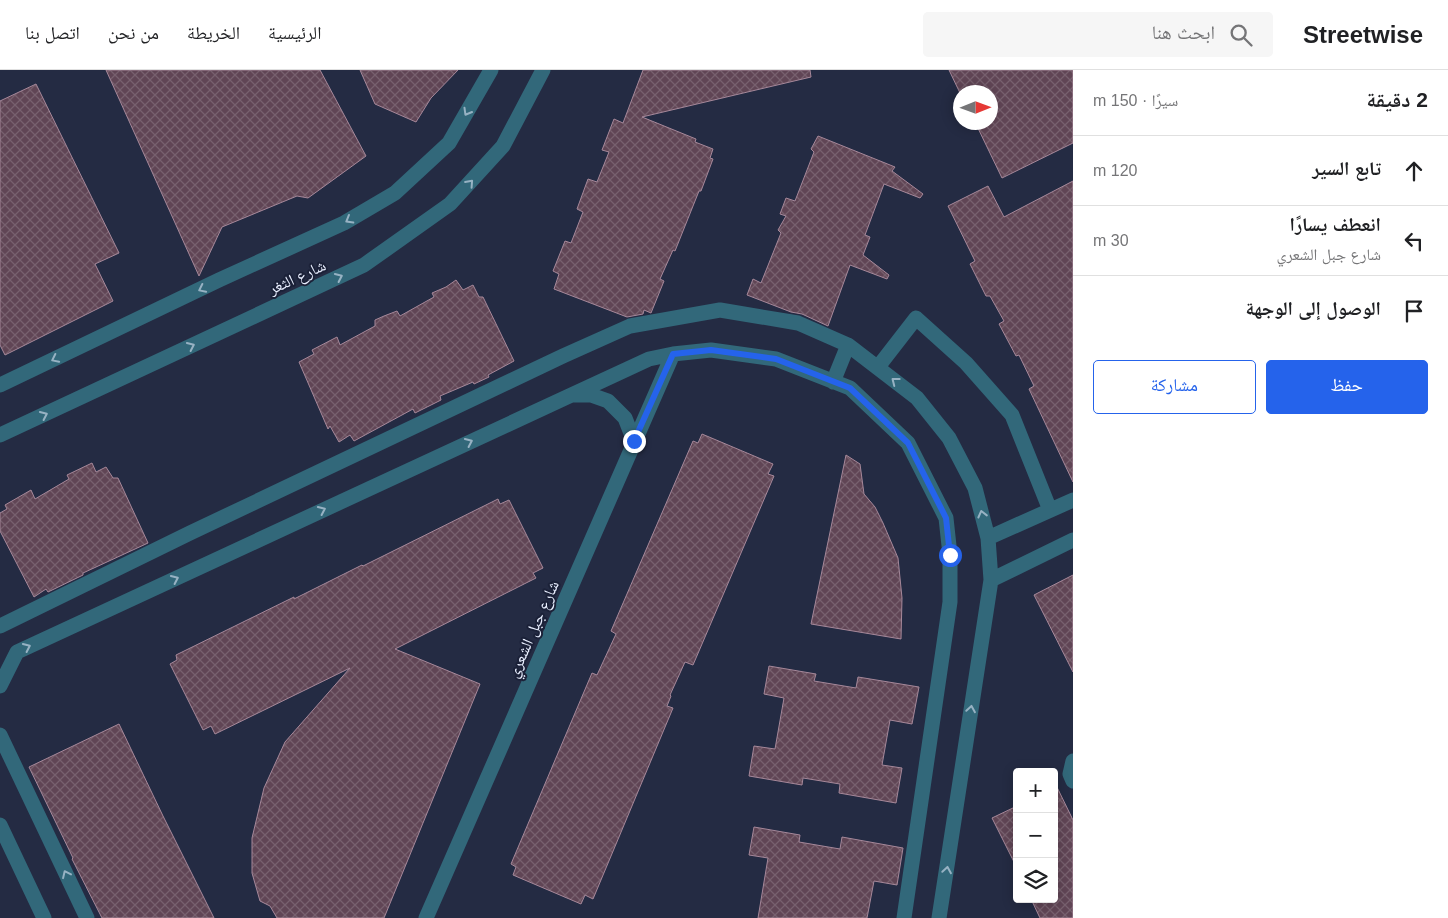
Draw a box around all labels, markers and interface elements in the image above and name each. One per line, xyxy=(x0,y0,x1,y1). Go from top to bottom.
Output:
search box xyxy=(923,12,1273,57)
icon: search xyxy=(1227,21,1255,49)
text: Streetwise xyxy=(1303,21,1423,48)
text: ابحث هنا xyxy=(1152,22,1215,43)
text: اتصل بنا xyxy=(25,23,80,43)
text: من نحن xyxy=(108,23,159,43)
text: الخريطة xyxy=(187,23,240,43)
text: الرئيسية xyxy=(268,23,321,43)
north arrow xyxy=(953,85,998,130)
text: 2 دقيقة xyxy=(1366,88,1428,111)
text: سيرًا · 150 m xyxy=(1093,92,1178,109)
one-way arrow xyxy=(463,107,473,116)
icon: ahead xyxy=(1400,157,1428,185)
text: تابع السير xyxy=(1312,158,1381,179)
text: 120 m xyxy=(1093,162,1137,179)
one-way arrow xyxy=(464,179,473,188)
one-way arrow xyxy=(345,214,354,224)
text: انعطف يسارًا xyxy=(1290,214,1381,235)
icon: left xyxy=(1400,227,1428,255)
text: 30 m xyxy=(1093,232,1129,249)
text: شارع جبل الشعري xyxy=(1277,246,1381,263)
street label: شارع الثغر xyxy=(265,256,329,300)
one-way arrow xyxy=(334,273,343,283)
one-way arrow xyxy=(198,282,207,292)
icon: arrive xyxy=(1400,297,1428,325)
text: الوصول إلى الوجهة xyxy=(1245,298,1381,319)
one-way arrow xyxy=(186,342,195,352)
one-way arrow xyxy=(51,352,60,363)
button: مشاركة xyxy=(1093,360,1256,414)
button: حفظ xyxy=(1266,360,1428,414)
one-way arrow xyxy=(891,378,901,387)
one-way arrow xyxy=(39,410,48,421)
route end xyxy=(623,430,646,453)
one-way arrow xyxy=(464,437,473,448)
one-way arrow xyxy=(317,506,326,517)
one-way arrow xyxy=(977,510,988,518)
route start xyxy=(939,544,962,567)
one-way arrow xyxy=(170,575,179,585)
street label: شارع جبل الشعري xyxy=(504,578,566,682)
one-way arrow xyxy=(22,643,31,654)
one-way arrow xyxy=(966,705,976,714)
map controls xyxy=(1013,768,1058,903)
button: + xyxy=(1013,768,1058,813)
button: − xyxy=(1013,813,1058,858)
button: layers xyxy=(1013,858,1058,903)
one-way arrow xyxy=(941,865,951,874)
one-way arrow xyxy=(62,870,72,879)

